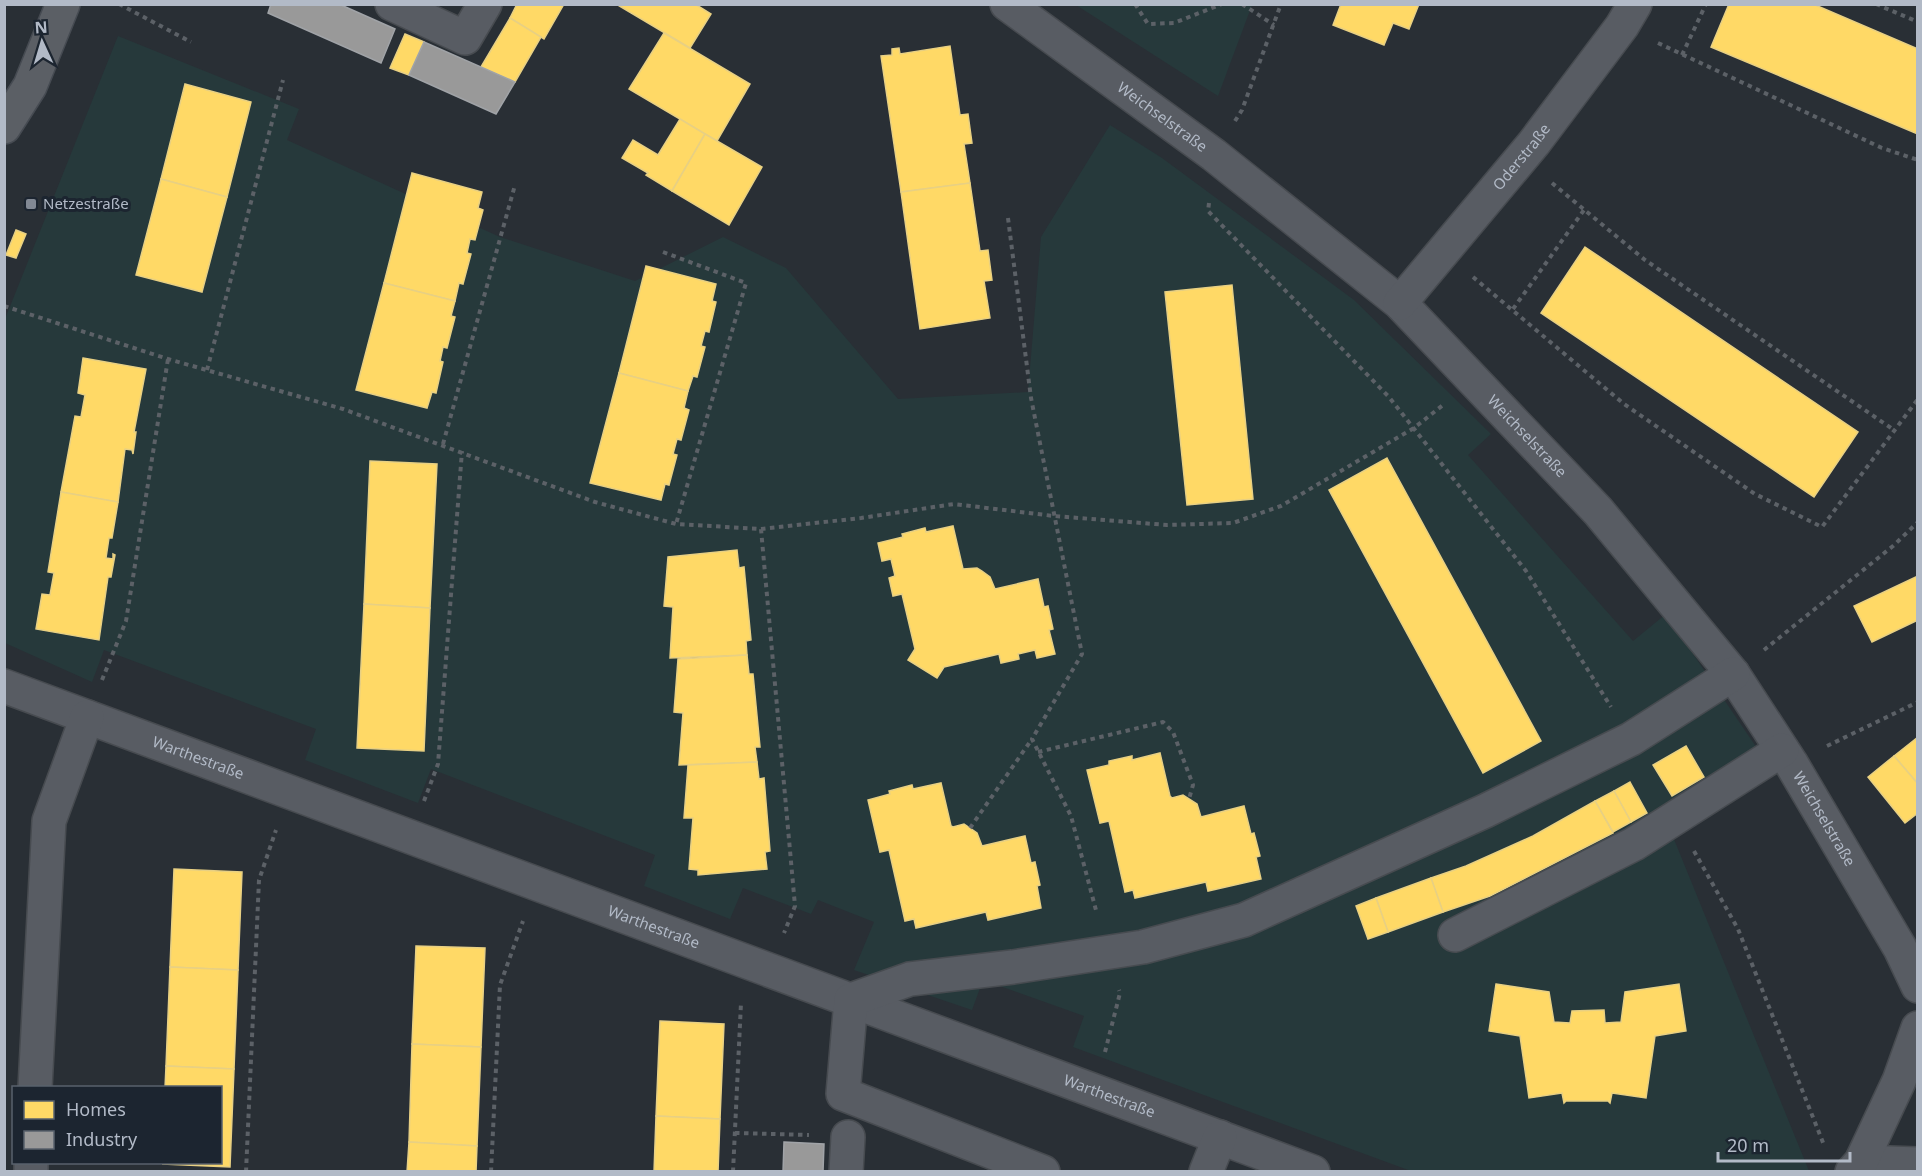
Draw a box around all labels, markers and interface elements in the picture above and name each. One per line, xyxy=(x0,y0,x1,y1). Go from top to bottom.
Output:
north arrow xyxy=(12,12,72,72)
text: N xyxy=(34,16,48,38)
street label: Weichselstraße xyxy=(1114,77,1212,156)
street label: Oderstraße xyxy=(1488,119,1554,194)
place label: Netzestraße xyxy=(43,193,129,213)
marker: Netzestraße xyxy=(24,197,38,211)
street label: Weichselstraße xyxy=(1484,390,1572,481)
street label: Warthestraße xyxy=(150,731,247,783)
street label: Weichselstraße xyxy=(1789,767,1861,870)
street label: Warthestraße xyxy=(605,900,703,952)
street label: Warthestraße xyxy=(1061,1069,1158,1122)
legend xyxy=(12,1086,222,1164)
text: Homes xyxy=(66,1097,126,1121)
scale bar xyxy=(1718,1125,1850,1163)
text: Industry xyxy=(66,1127,138,1151)
text: 20 m xyxy=(1727,1133,1769,1157)

